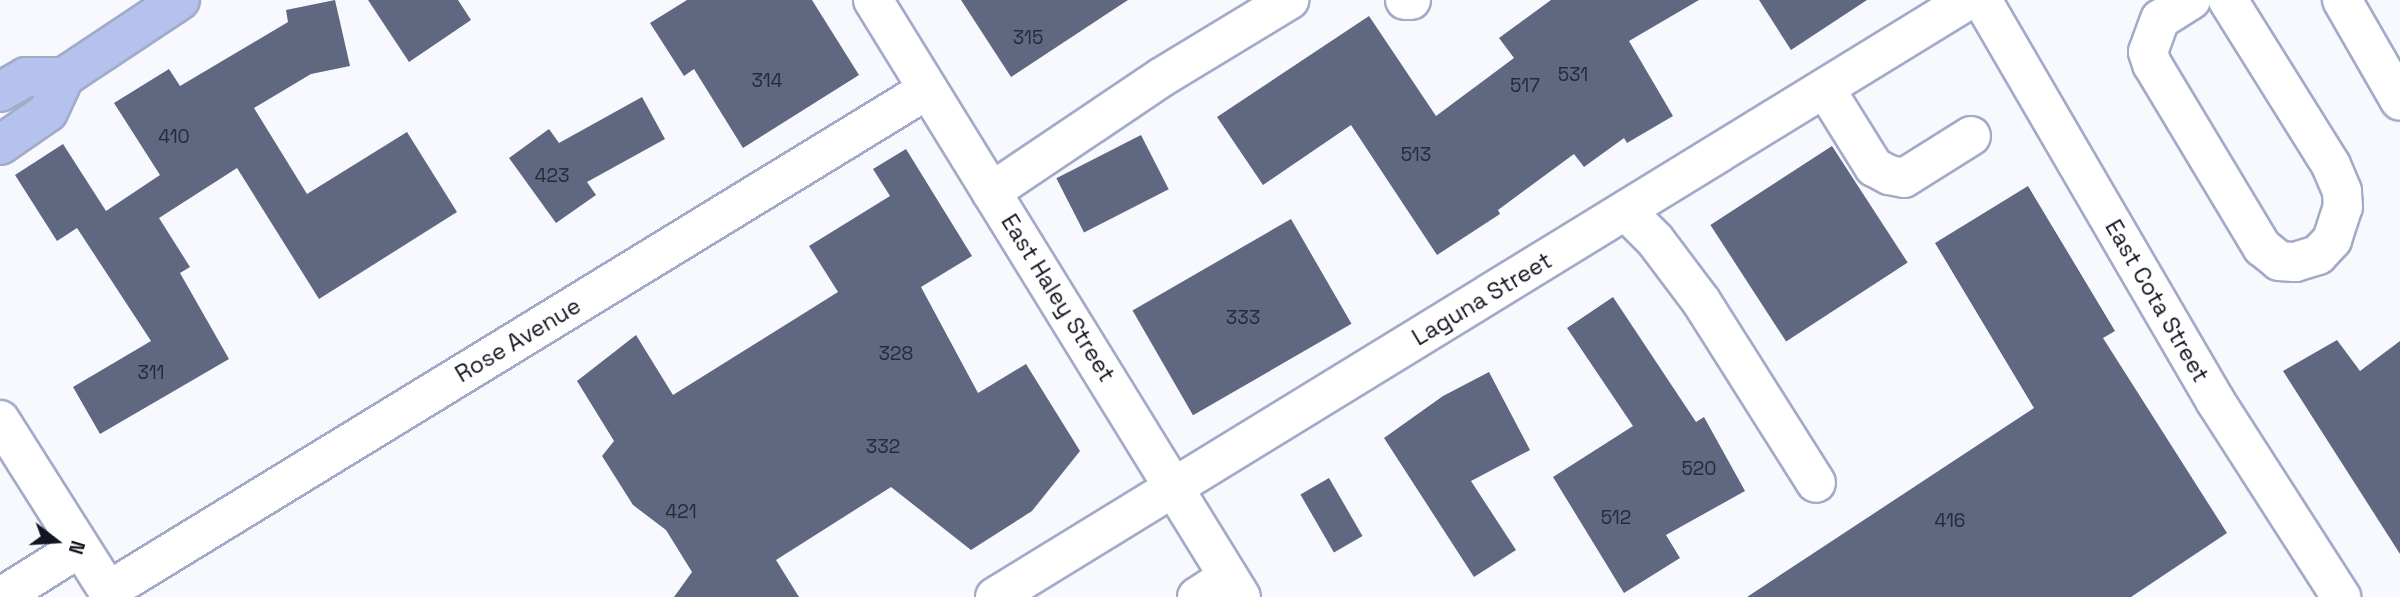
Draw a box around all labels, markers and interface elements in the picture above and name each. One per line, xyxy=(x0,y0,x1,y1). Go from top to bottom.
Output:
house number: 315 xyxy=(1013,27,1043,49)
house number: 531 xyxy=(1558,64,1588,86)
house number: 314 xyxy=(751,70,783,92)
house number: 517 xyxy=(1510,75,1540,97)
house number: 410 xyxy=(158,126,190,148)
house number: 513 xyxy=(1401,144,1431,166)
house number: 423 xyxy=(535,165,569,187)
street label: East Haley Street xyxy=(995,209,1121,387)
street label: East Cota Street xyxy=(2099,215,2215,387)
street label: Laguna Street xyxy=(1407,247,1557,351)
street label: Rose Avenue xyxy=(450,292,586,388)
house number: 333 xyxy=(1226,307,1260,329)
house number: 328 xyxy=(879,343,913,365)
house number: 311 xyxy=(137,362,165,384)
house number: 332 xyxy=(866,436,900,458)
house number: 520 xyxy=(1682,458,1716,480)
house number: 421 xyxy=(665,501,697,523)
north arrow xyxy=(21,506,91,576)
house number: 512 xyxy=(1601,507,1631,529)
house number: 416 xyxy=(1935,510,1965,532)
text: N xyxy=(63,538,90,557)

